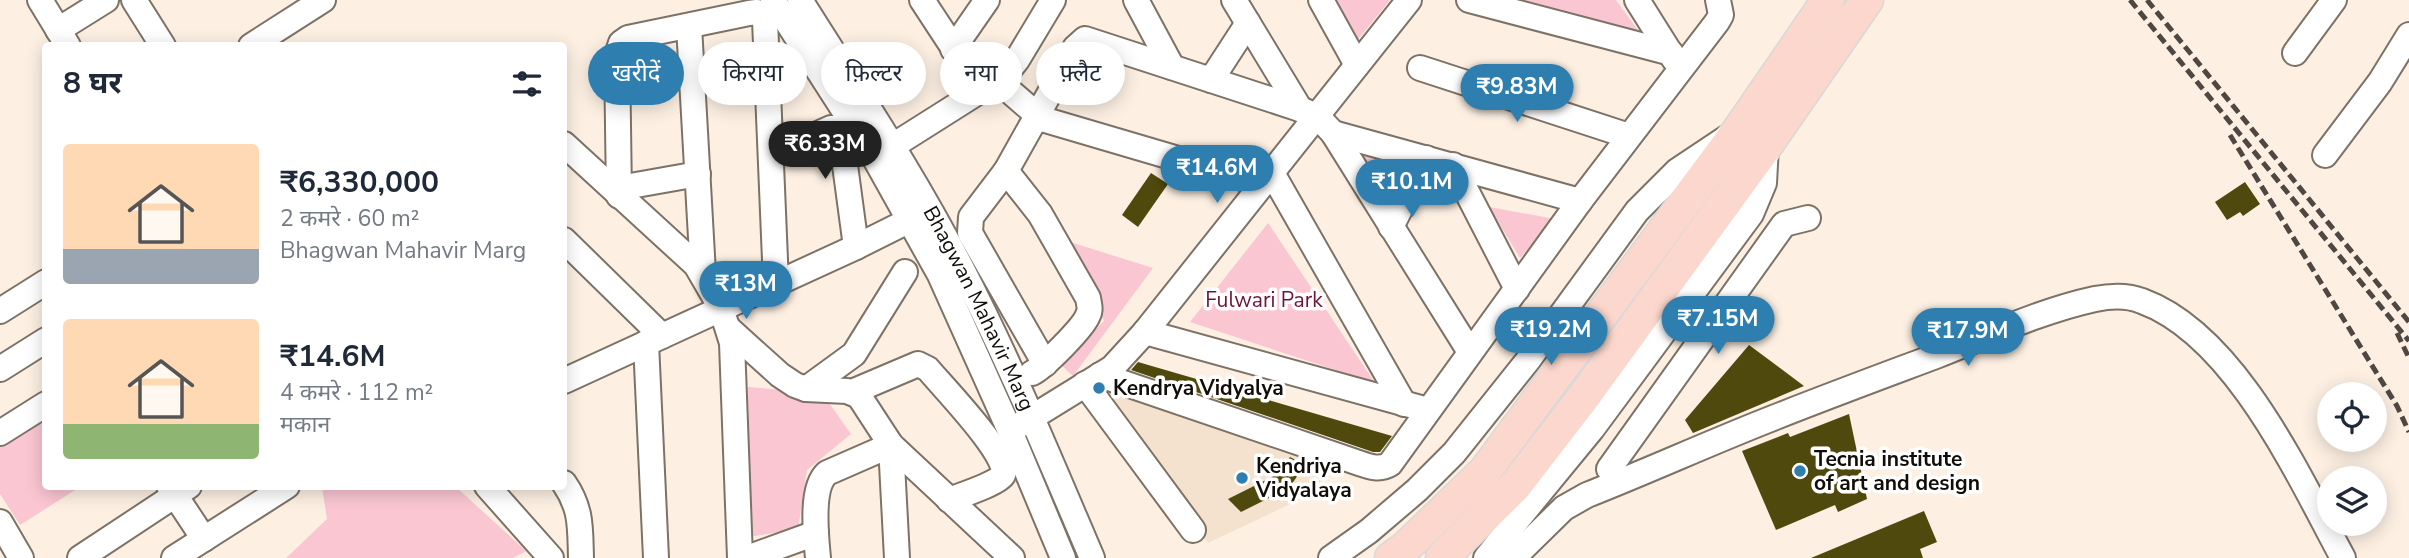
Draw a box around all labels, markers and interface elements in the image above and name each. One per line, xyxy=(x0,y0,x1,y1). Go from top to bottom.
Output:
chip: खरीदें xyxy=(588,42,684,105)
chip: किराया xyxy=(698,42,807,105)
chip: फ़िल्टर xyxy=(821,42,926,105)
chip: नया xyxy=(940,42,1022,105)
chip: फ़्लैट xyxy=(1036,42,1125,105)
text: 8 घर xyxy=(63,63,122,104)
pin: ₹9.83M xyxy=(1460,64,1574,124)
icon: filters xyxy=(508,65,546,103)
text: ₹9.83M xyxy=(1477,71,1557,102)
pin: ₹6.33M xyxy=(768,122,882,181)
text: ₹6.33M xyxy=(785,128,865,159)
pin: ₹14.6M xyxy=(1160,146,1274,205)
text: ₹14.6M xyxy=(1177,152,1257,183)
pin: ₹10.1M xyxy=(1355,160,1469,219)
text: ₹6,330,000 xyxy=(280,162,439,203)
text: ₹10.1M xyxy=(1372,166,1452,197)
icon: home xyxy=(119,172,203,256)
street label: Bhagwan Mahavir Marg xyxy=(917,201,1041,415)
text: 2 कमरे · 60 m² xyxy=(280,203,420,234)
text: Bhagwan Mahavir Marg xyxy=(280,235,526,266)
pin: ₹13M xyxy=(705,262,787,321)
text: ₹13M xyxy=(715,268,777,299)
park label: Fulwari Park xyxy=(1205,286,1323,314)
pin: ₹7.15M xyxy=(1661,296,1775,356)
text: ₹7.15M xyxy=(1678,303,1758,334)
pin: ₹19.2M xyxy=(1494,308,1608,367)
pin: ₹17.9M xyxy=(1911,308,2025,368)
text: ₹19.2M xyxy=(1511,314,1591,345)
text: ₹17.9M xyxy=(1928,315,2008,346)
text: ₹14.6M xyxy=(280,336,385,377)
icon: home xyxy=(119,347,203,431)
place label: Kendrya Vidyalya xyxy=(1113,374,1284,402)
text: 4 कमरे · 112 m² xyxy=(280,377,433,408)
marker: Kendrya Vidyalya xyxy=(1091,380,1107,396)
map controls xyxy=(2317,382,2387,536)
button: locate xyxy=(2317,382,2387,452)
text: मकान xyxy=(280,409,330,440)
place label: Tecnia institute of art and design xyxy=(1814,445,1980,497)
place label: Kendriya Vidyalaya xyxy=(1255,452,1352,504)
marker: Tecnia institute of art and design xyxy=(1792,463,1808,479)
button: layers xyxy=(2317,466,2387,536)
marker: Kendriya Vidyalaya xyxy=(1234,470,1250,486)

